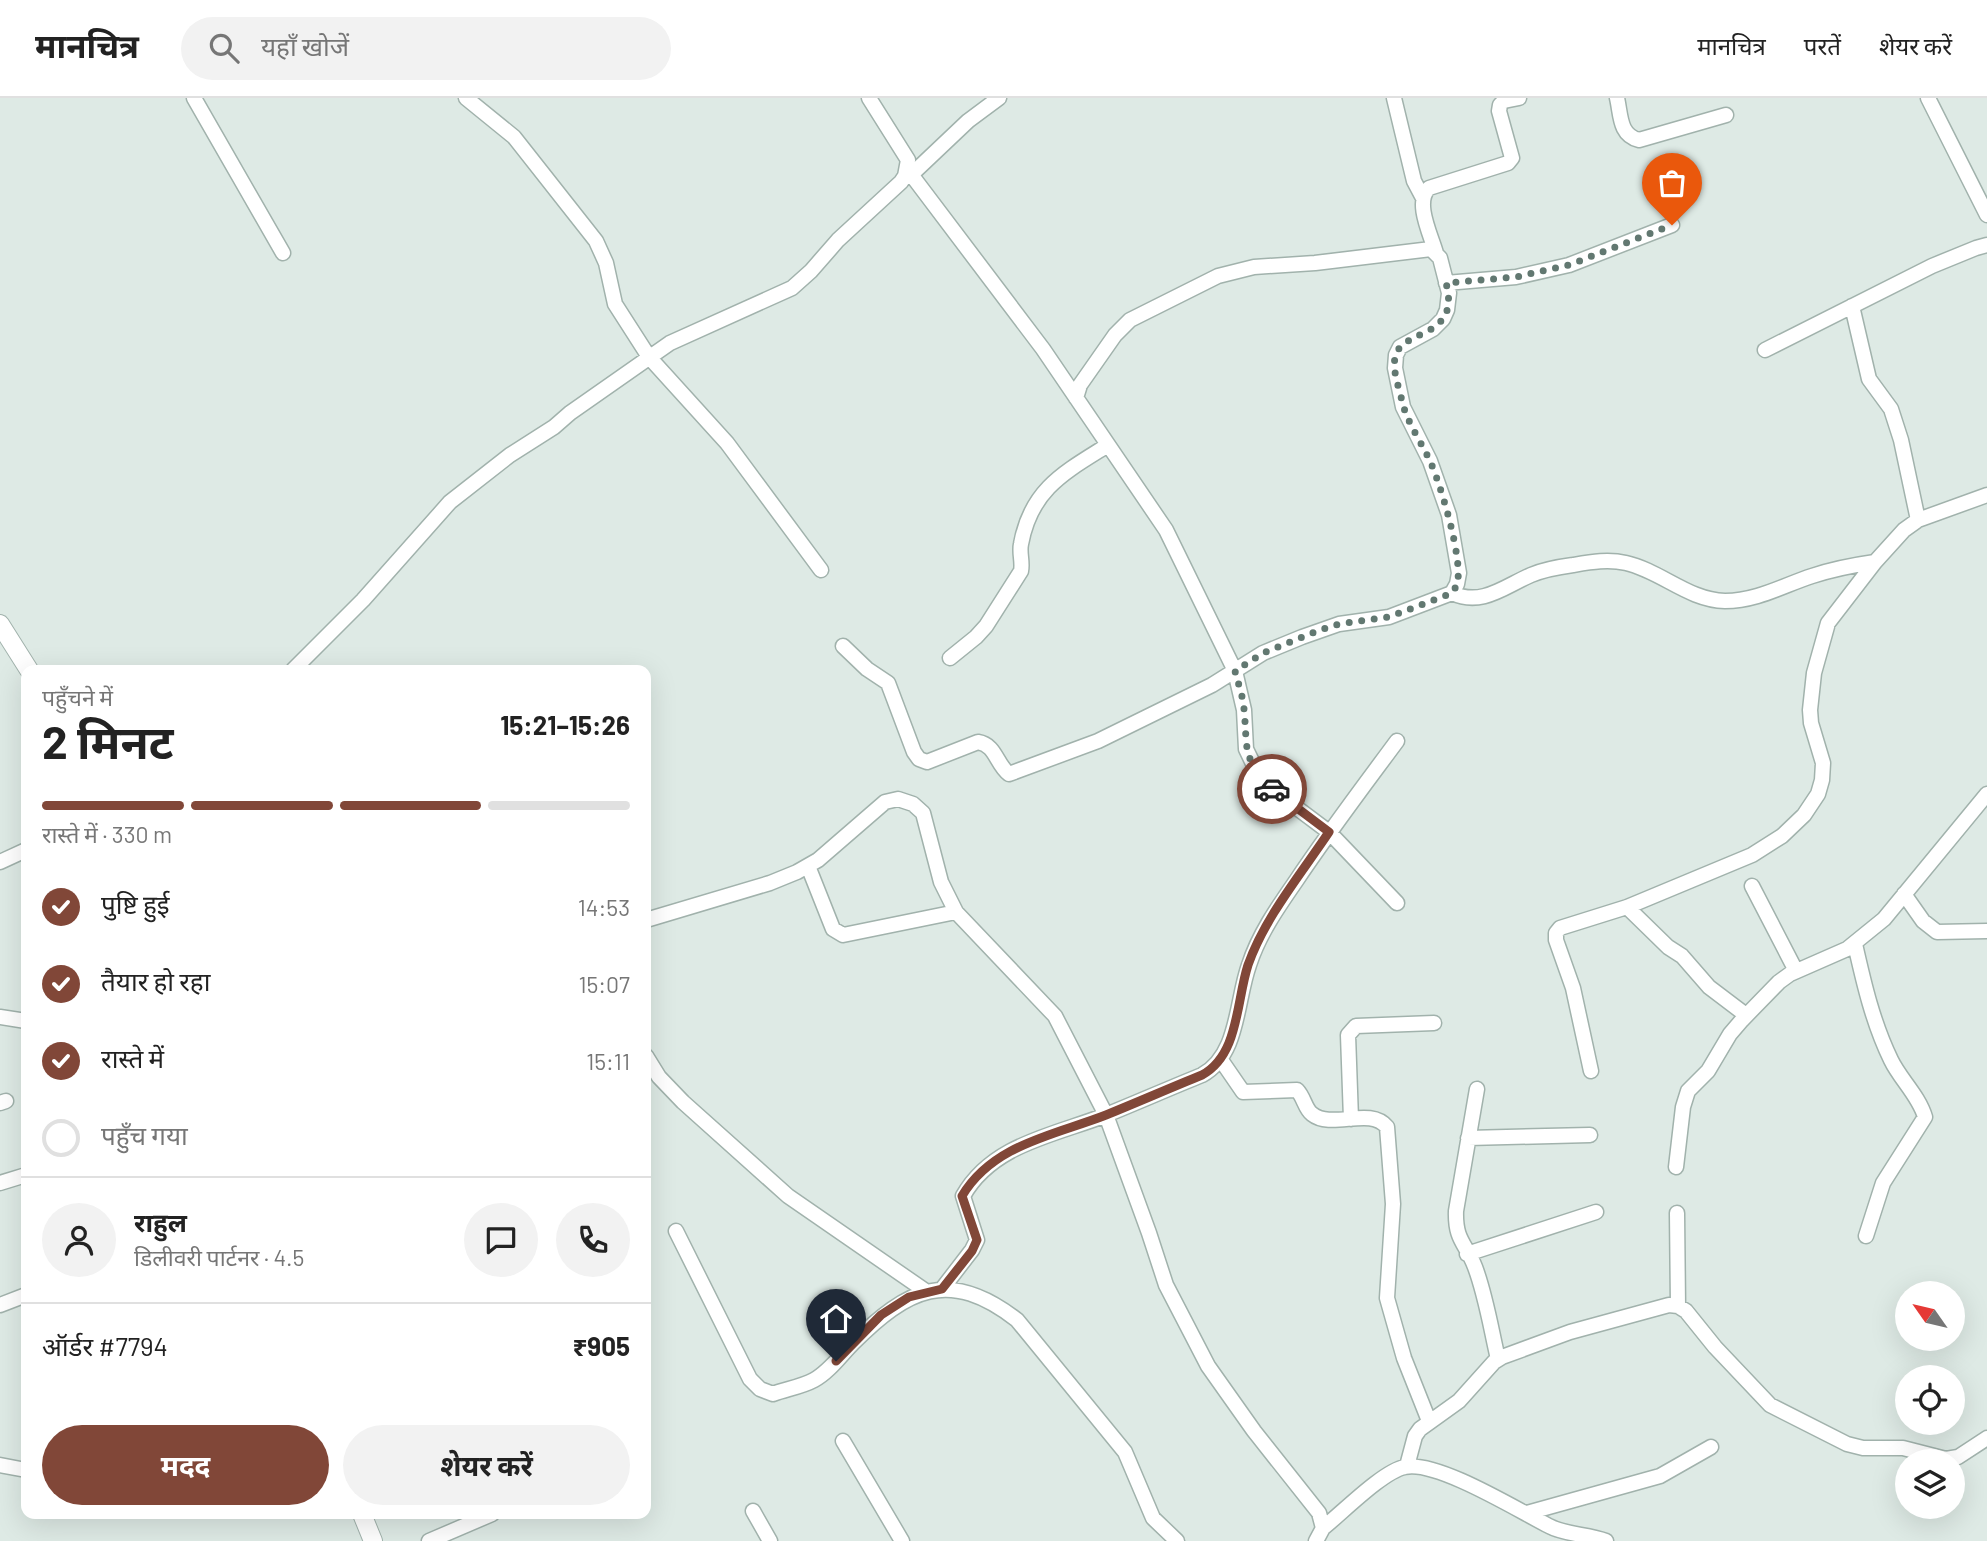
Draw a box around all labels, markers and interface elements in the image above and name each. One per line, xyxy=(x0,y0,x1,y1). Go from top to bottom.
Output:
search box xyxy=(181,17,671,80)
text: मानचित्र xyxy=(35,25,139,65)
icon: search xyxy=(205,29,243,67)
text: यहाँ खोजें xyxy=(261,30,349,61)
text: मानचित्र xyxy=(1697,31,1766,60)
text: परतें xyxy=(1804,31,1841,60)
text: शेयर करें xyxy=(1879,31,1952,60)
pin xyxy=(1642,153,1702,225)
icon: bag xyxy=(1653,164,1691,202)
text: पहुँचने में xyxy=(42,683,113,711)
text: 15:21–15:26 xyxy=(500,709,630,740)
text: 2 मिनट xyxy=(42,713,174,768)
courier xyxy=(1237,754,1307,824)
icon: car xyxy=(1253,770,1291,808)
text: रास्ते में · 330 m xyxy=(42,820,172,848)
icon: check xyxy=(42,888,80,926)
text: पुष्टि हुई xyxy=(101,888,169,919)
text: 14:53 xyxy=(578,893,630,921)
icon: check xyxy=(42,965,80,1003)
text: तैयार हो रहा xyxy=(101,965,210,996)
text: 15:07 xyxy=(578,970,630,998)
icon: check xyxy=(42,1042,80,1080)
text: रास्ते में xyxy=(101,1042,164,1073)
text: 15:11 xyxy=(586,1047,630,1075)
text: पहुँच गया xyxy=(101,1119,188,1150)
button: person xyxy=(42,1203,116,1277)
button: chat xyxy=(464,1203,538,1277)
button: phone xyxy=(556,1203,630,1277)
text: राहुल xyxy=(134,1206,187,1237)
text: डिलीवरी पार्टनर · 4.5 xyxy=(134,1243,304,1271)
north arrow xyxy=(1895,1281,1965,1351)
map controls xyxy=(1895,1281,1965,1519)
pin xyxy=(806,1289,866,1361)
icon: home xyxy=(817,1300,855,1338)
text: ऑर्डर #7794 xyxy=(42,1330,168,1361)
text: ₹905 xyxy=(572,1330,630,1361)
button: locate xyxy=(1895,1365,1965,1435)
button: मदद xyxy=(42,1425,329,1505)
button: शेयर करें xyxy=(343,1425,630,1505)
button: layers xyxy=(1895,1449,1965,1519)

